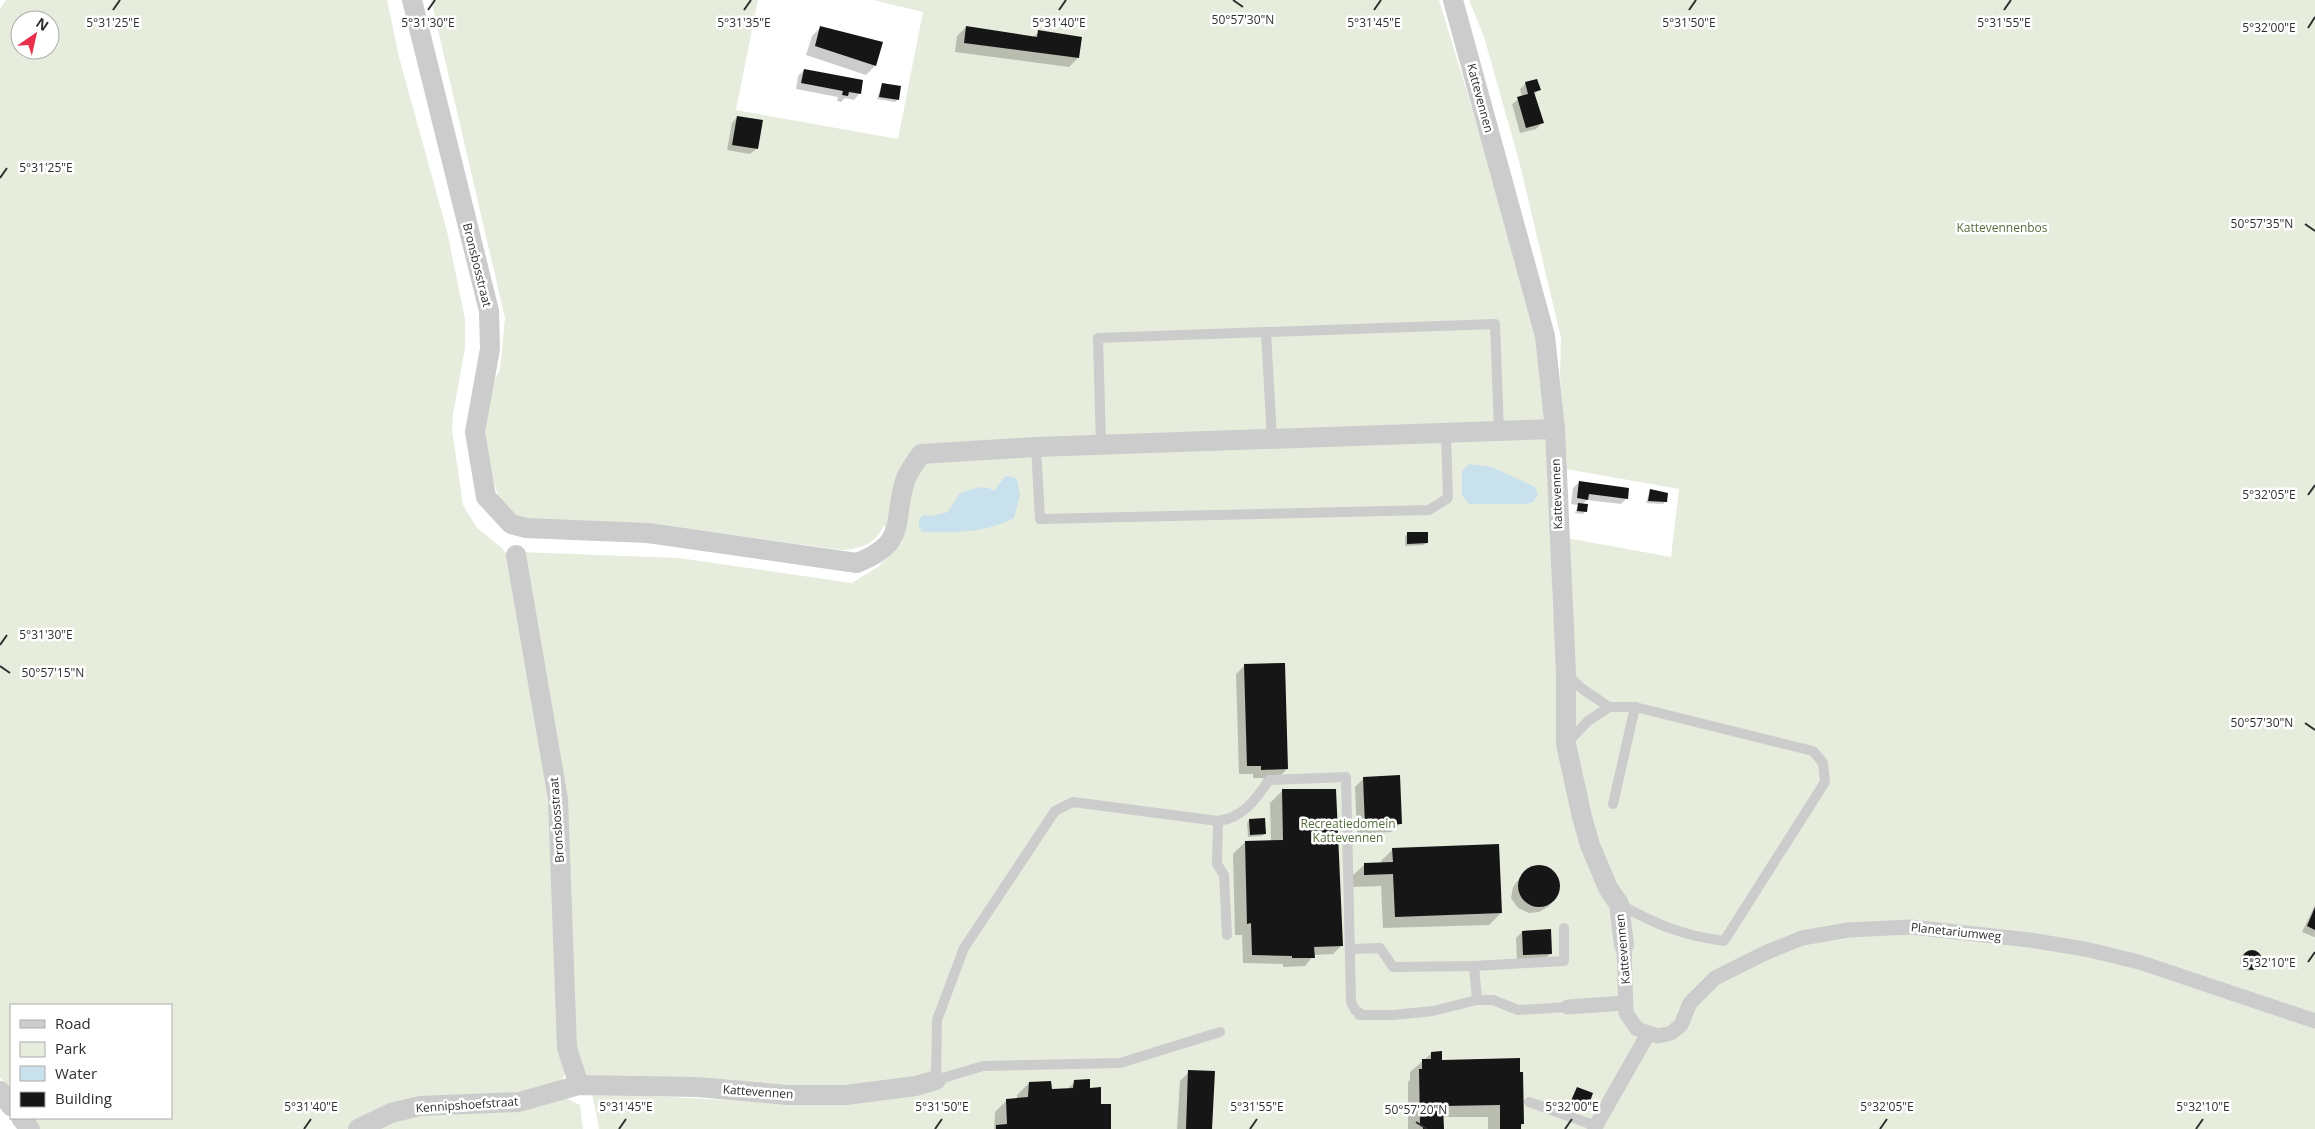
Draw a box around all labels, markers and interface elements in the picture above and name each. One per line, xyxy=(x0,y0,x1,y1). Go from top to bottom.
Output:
north arrow xyxy=(10,10,60,60)
text: 50°57'30"N xyxy=(1212,11,1274,28)
text: N xyxy=(33,13,53,35)
text: 5°31'25"E xyxy=(86,14,140,31)
text: 5°31'30"E xyxy=(401,14,455,31)
text: 5°31'35"E xyxy=(717,14,771,31)
text: 5°31'40"E xyxy=(1032,14,1086,31)
text: 5°31'45"E xyxy=(1347,14,1401,31)
text: 5°31'50"E xyxy=(1662,14,1716,31)
text: 5°31'55"E xyxy=(1977,14,2031,31)
text: 5°32'00"E xyxy=(2242,19,2296,36)
street label: Kattevennen xyxy=(1463,61,1498,134)
text: 5°31'25"E xyxy=(19,159,73,176)
text: 50°57'35"N xyxy=(2231,215,2293,232)
park label: Kattevennenbos xyxy=(1956,219,2048,236)
street label: Bronsbosstraat xyxy=(459,221,496,309)
street label: Kattevennen xyxy=(1547,458,1566,530)
text: 5°32'05"E xyxy=(2242,486,2296,503)
text: 5°31'30"E xyxy=(19,626,73,643)
text: 50°57'15"N xyxy=(22,664,84,681)
text: 50°57'30"N xyxy=(2231,714,2293,731)
street label: Bronsbosstraat xyxy=(545,777,568,863)
park label: Recreatiedomein Kattevennen xyxy=(1300,815,1396,846)
street label: Kattevennen xyxy=(1611,913,1634,985)
street label: Planetariumweg xyxy=(1910,918,2003,945)
text: 5°32'10"E xyxy=(2242,954,2296,971)
legend xyxy=(10,1004,172,1119)
text: Road xyxy=(55,1013,91,1033)
text: Park xyxy=(55,1038,86,1058)
text: Water xyxy=(55,1063,97,1083)
street label: Kattevennen xyxy=(722,1081,794,1102)
text: Building xyxy=(55,1088,112,1108)
street label: Kennipshoefstraat xyxy=(415,1092,519,1117)
text: 5°31'40"E xyxy=(284,1098,338,1115)
text: 5°31'45"E xyxy=(599,1098,653,1115)
text: 5°31'50"E xyxy=(915,1098,969,1115)
text: 5°31'55"E xyxy=(1230,1098,1284,1115)
text: 5°32'00"E xyxy=(1545,1098,1599,1115)
text: 5°32'05"E xyxy=(1860,1098,1914,1115)
text: 5°32'10"E xyxy=(2176,1098,2230,1115)
text: 50°57'20"N xyxy=(1385,1101,1447,1118)

